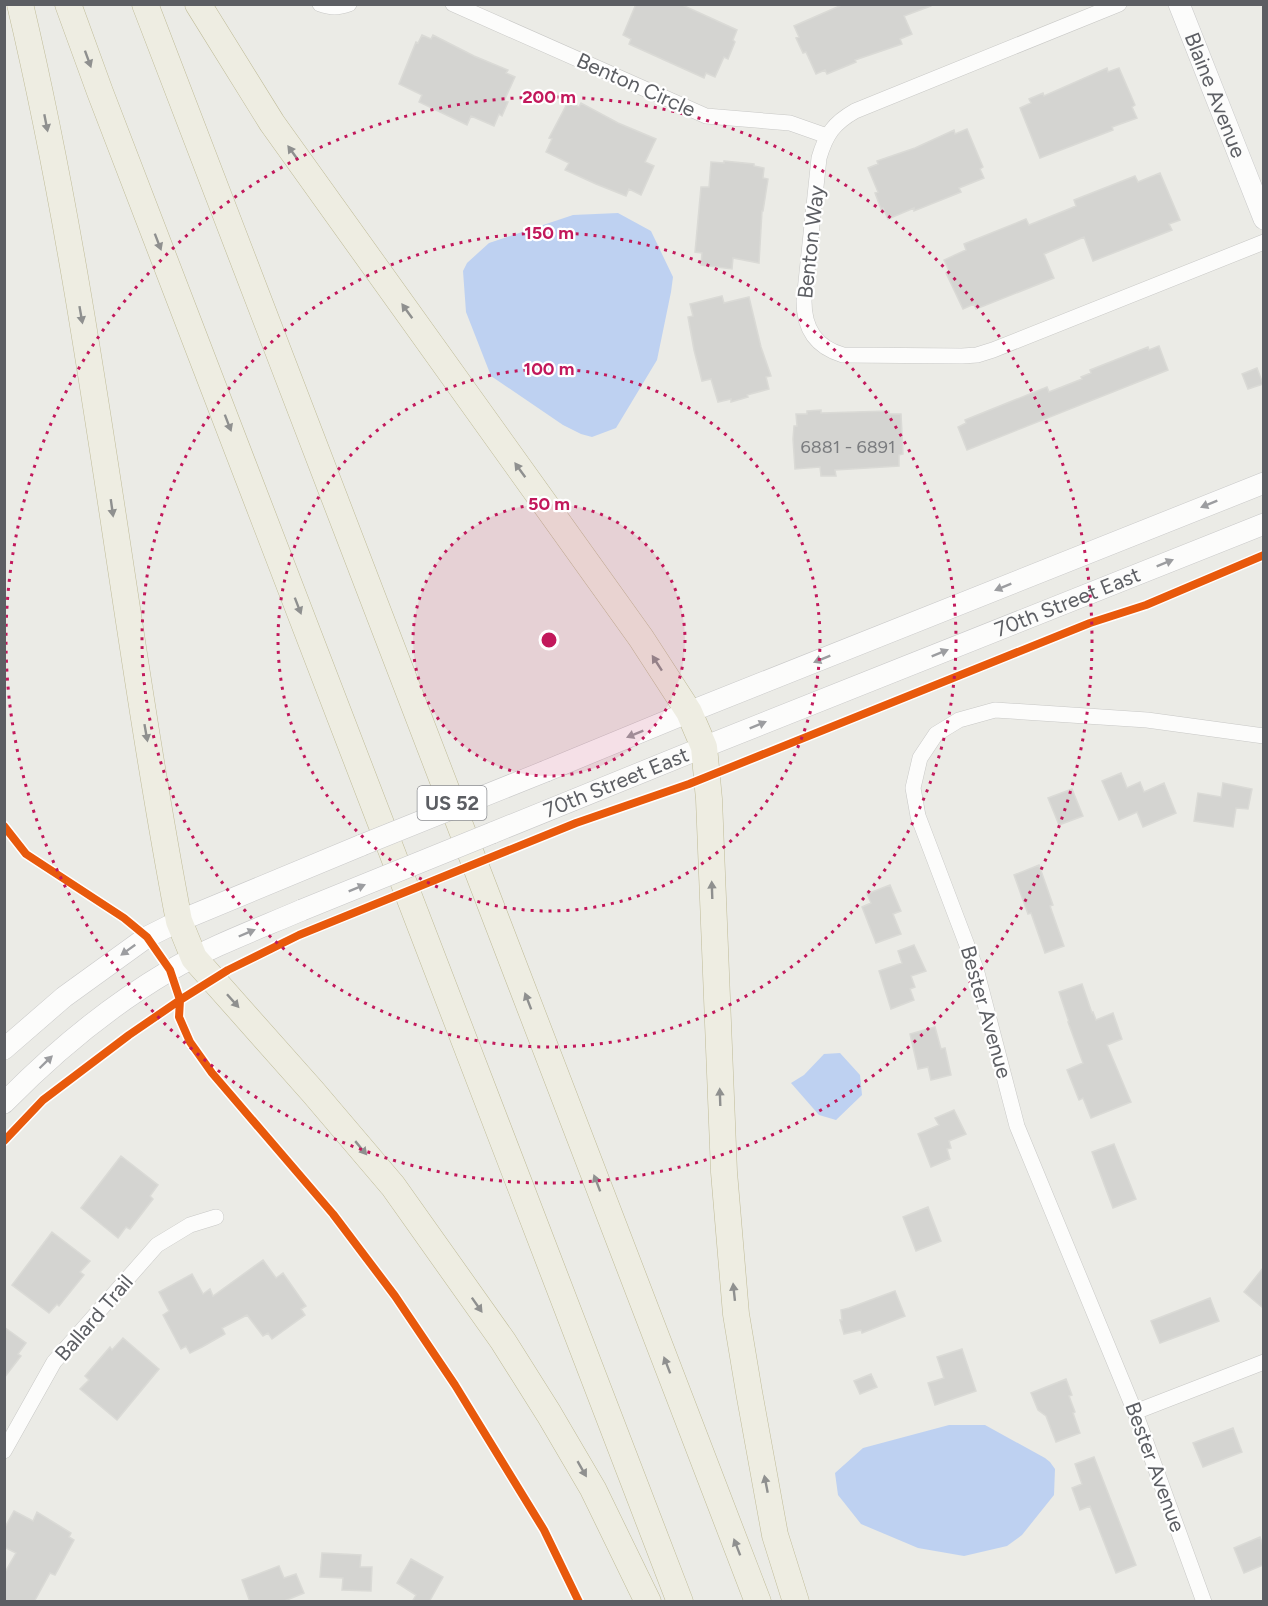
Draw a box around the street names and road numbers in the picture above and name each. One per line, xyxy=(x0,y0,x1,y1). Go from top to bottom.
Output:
street label: Blaine Avenue xyxy=(1180,29,1251,161)
street label: Benton Circle xyxy=(573,47,700,122)
street label: Benton Way xyxy=(792,184,829,300)
street label: 70th Street East xyxy=(991,562,1144,642)
street label: 70th Street East xyxy=(540,742,692,823)
road number: US 52 xyxy=(418,786,486,820)
street label: Bester Avenue xyxy=(956,943,1017,1081)
street label: Ballard Trail xyxy=(49,1269,138,1366)
street label: Bester Avenue xyxy=(1120,1398,1191,1535)

